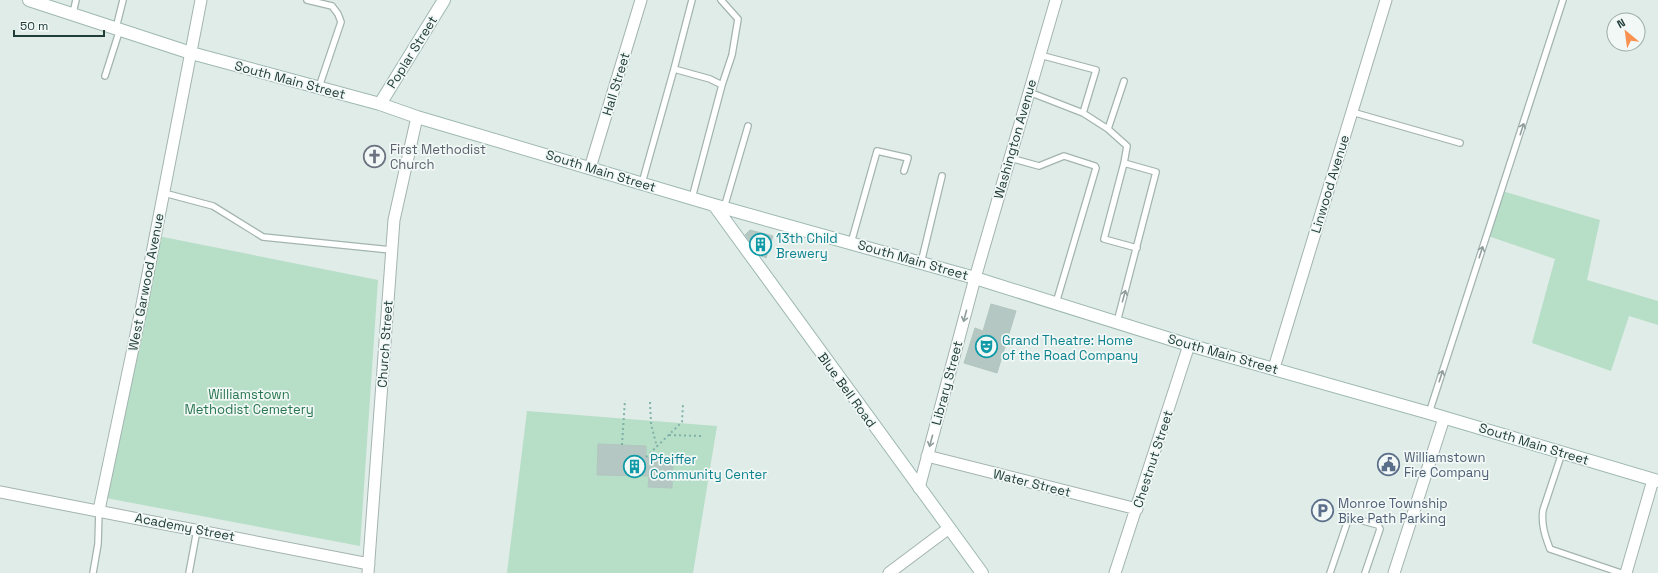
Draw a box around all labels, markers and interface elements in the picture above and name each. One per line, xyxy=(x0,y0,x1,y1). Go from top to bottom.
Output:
scale bar xyxy=(14,12,104,38)
street label: Poplar Street xyxy=(383,12,441,92)
north arrow xyxy=(1606,12,1646,52)
text: N xyxy=(1615,15,1628,31)
text: 50 m xyxy=(20,18,48,34)
street label: Hall Street xyxy=(598,50,634,118)
street label: South Main Street xyxy=(233,57,347,103)
street label: Washington Avenue xyxy=(990,77,1040,201)
one-way arrow xyxy=(1518,123,1526,135)
street label: Linwood Avenue xyxy=(1307,133,1353,235)
place label: First Methodist Church xyxy=(390,141,486,173)
church icon: First Methodist Church xyxy=(361,143,387,169)
street label: South Main Street xyxy=(544,146,658,196)
street label: West Garwood Avenue xyxy=(124,212,168,352)
place label: 13th Child Brewery xyxy=(776,230,838,262)
building icon: 13th Child Brewery xyxy=(748,232,774,258)
street label: South Main Street xyxy=(856,236,970,284)
one-way arrow xyxy=(1478,247,1486,259)
one-way arrow xyxy=(1121,289,1128,302)
street label: Church Street xyxy=(373,300,397,388)
one-way arrow xyxy=(961,309,968,322)
street label: South Main Street xyxy=(1166,330,1280,378)
place label: Grand Theatre: Home of the Road Company xyxy=(1002,332,1138,364)
theatre icon: Grand Theatre: Home of the Road Company xyxy=(974,334,1000,360)
street label: Library Street xyxy=(928,339,966,427)
street label: Blue Bell Road xyxy=(814,349,880,431)
one-way arrow xyxy=(1438,370,1446,382)
park label: Williamstown Methodist Cemetery xyxy=(184,386,314,418)
street label: Chestnut Street xyxy=(1129,408,1177,510)
street label: South Main Street xyxy=(1477,419,1591,469)
one-way arrow xyxy=(927,434,934,447)
place label: Williamstown Fire Company xyxy=(1404,449,1489,481)
place label: Pfeiffer Community Center xyxy=(650,451,767,483)
public building icon: Williamstown Fire Company xyxy=(1376,451,1402,477)
building icon: Pfeiffer Community Center xyxy=(622,453,648,479)
street label: Water Street xyxy=(991,465,1073,501)
place label: Monroe Township Bike Path Parking xyxy=(1338,495,1448,527)
parking icon: Monroe Township Bike Path Parking xyxy=(1309,497,1335,523)
street label: Academy Street xyxy=(134,509,236,545)

